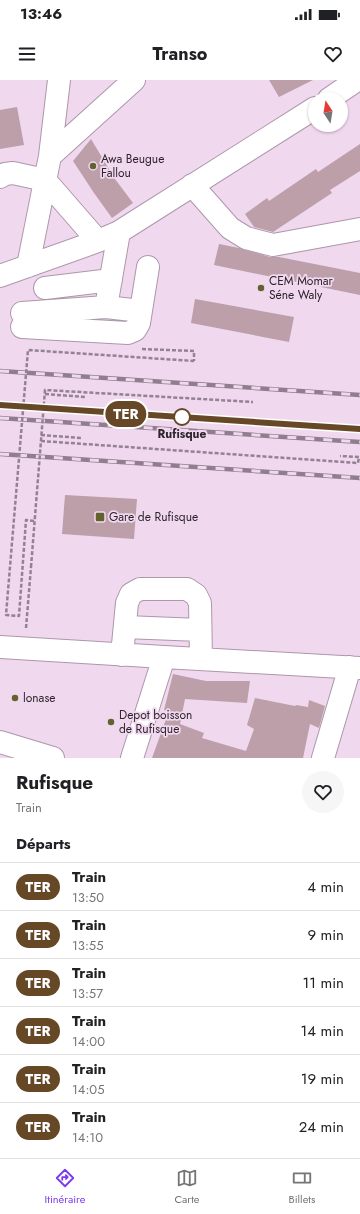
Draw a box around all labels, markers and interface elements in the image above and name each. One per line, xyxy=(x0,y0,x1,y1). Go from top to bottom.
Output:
text: 13:46 xyxy=(20,3,62,25)
text: Transo xyxy=(153,41,207,67)
icon: menu xyxy=(16,43,38,65)
icon: heart xyxy=(322,43,344,65)
north arrow xyxy=(308,92,348,132)
map controls xyxy=(308,92,348,132)
place label: Awa Beugue Fallou xyxy=(101,150,164,182)
marker: Awa Beugue Fallou xyxy=(88,161,98,171)
place label: CEM Momar Séne Waly xyxy=(269,272,334,304)
marker: CEM Momar Séne Waly xyxy=(256,283,266,293)
line badge: TER xyxy=(103,401,149,427)
text: TER xyxy=(113,404,139,424)
marker: Rufisque xyxy=(173,408,191,426)
place label: Rufisque xyxy=(158,425,206,443)
place label: Gare de Rufisque xyxy=(109,508,198,526)
marker: Gare de Rufisque xyxy=(94,511,106,523)
place label: lonase xyxy=(23,689,55,707)
marker: lonase xyxy=(10,693,20,703)
place label: Depot boisson de Rufisque xyxy=(119,706,192,738)
marker: Depot boisson de Rufisque xyxy=(106,717,116,727)
text: Rufisque xyxy=(16,769,93,796)
button: heart xyxy=(302,771,344,813)
text: Train xyxy=(16,798,42,817)
text: Départs xyxy=(16,833,71,855)
text: Train xyxy=(72,866,106,888)
text: 4 min xyxy=(307,876,344,898)
text: TER xyxy=(25,877,51,897)
text: 13:50 xyxy=(72,888,104,907)
text: Train xyxy=(72,914,106,936)
text: 9 min xyxy=(307,924,344,946)
text: TER xyxy=(25,925,51,945)
text: 13:55 xyxy=(72,936,104,955)
text: Train xyxy=(72,962,106,984)
text: 11 min xyxy=(303,972,344,994)
text: TER xyxy=(25,973,51,993)
text: 13:57 xyxy=(72,984,103,1003)
text: Train xyxy=(72,1010,106,1032)
text: 14 min xyxy=(301,1020,344,1042)
text: TER xyxy=(25,1021,51,1041)
text: 14:00 xyxy=(72,1032,105,1051)
text: Train xyxy=(72,1058,106,1080)
text: 19 min xyxy=(301,1068,344,1090)
text: TER xyxy=(25,1069,51,1089)
text: 14:05 xyxy=(72,1080,104,1099)
text: Train xyxy=(72,1106,106,1128)
text: 24 min xyxy=(299,1116,344,1138)
text: TER xyxy=(25,1117,51,1137)
text: 14:10 xyxy=(72,1128,103,1147)
tab: Itinéraire xyxy=(45,1167,85,1207)
tab: Carte xyxy=(175,1167,199,1207)
tab: Billets xyxy=(289,1167,315,1207)

